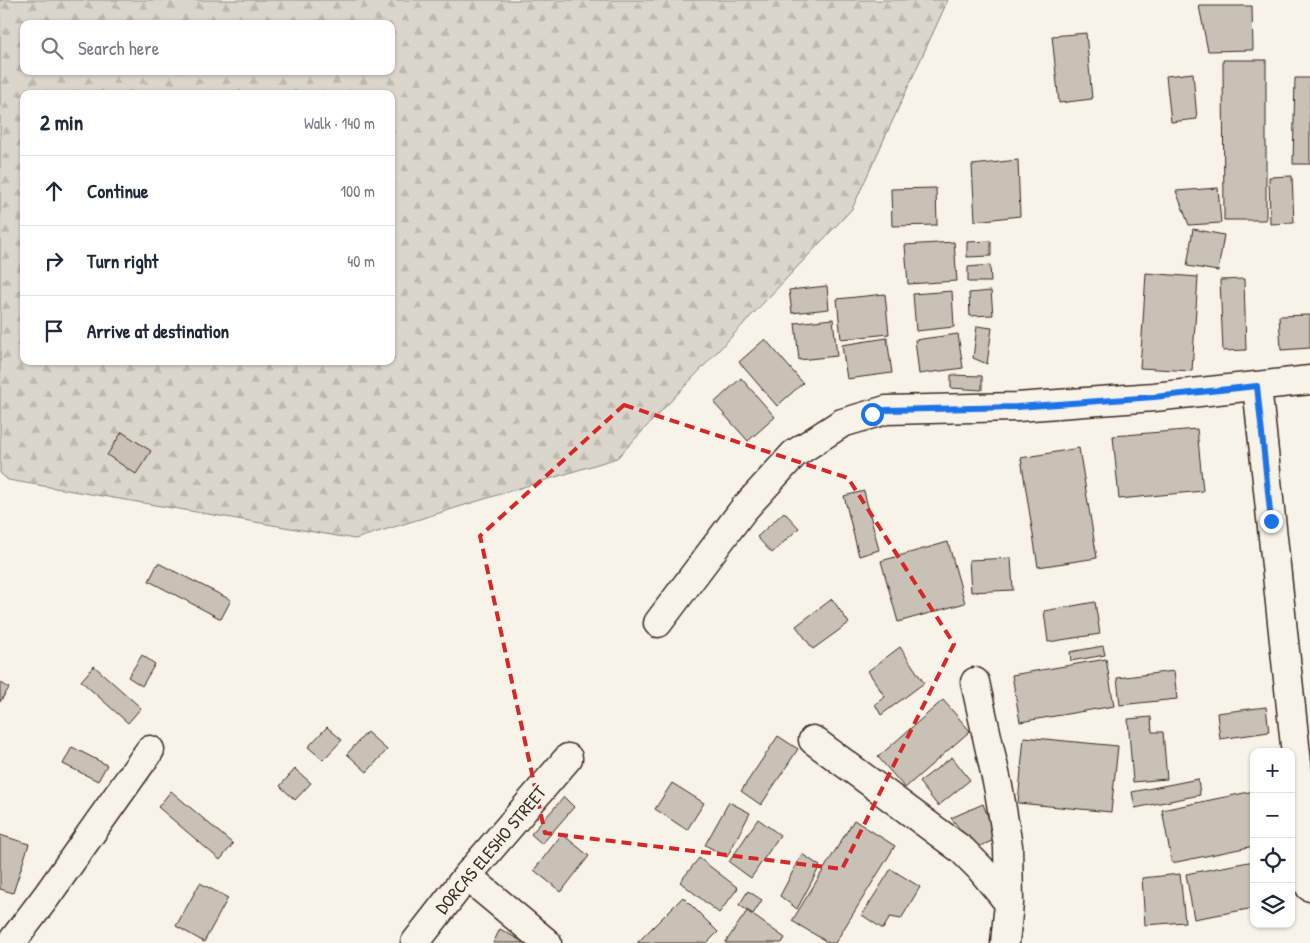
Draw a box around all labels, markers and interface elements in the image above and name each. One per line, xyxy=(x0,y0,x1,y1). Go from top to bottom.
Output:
search box xyxy=(20,20,395,75)
icon: search xyxy=(38,34,66,62)
text: Search here xyxy=(78,35,159,61)
text: 2 min xyxy=(40,108,83,137)
text: Walk · 140 m xyxy=(304,112,375,134)
icon: ahead xyxy=(40,177,68,205)
text: Continue xyxy=(87,178,148,204)
text: 100 m xyxy=(340,180,375,202)
icon: right xyxy=(40,247,68,275)
text: Turn right xyxy=(87,248,158,274)
text: 40 m xyxy=(347,250,375,272)
icon: arrive xyxy=(40,317,68,345)
text: Arrive at destination xyxy=(87,318,229,344)
route start xyxy=(861,403,884,426)
route end xyxy=(1260,510,1283,533)
map controls xyxy=(1250,748,1295,928)
button: + xyxy=(1250,748,1295,793)
street label: DORCAS ELESHO STREET xyxy=(429,780,552,919)
button: − xyxy=(1250,793,1295,838)
button: locate xyxy=(1250,838,1295,883)
button: layers xyxy=(1250,883,1295,928)

